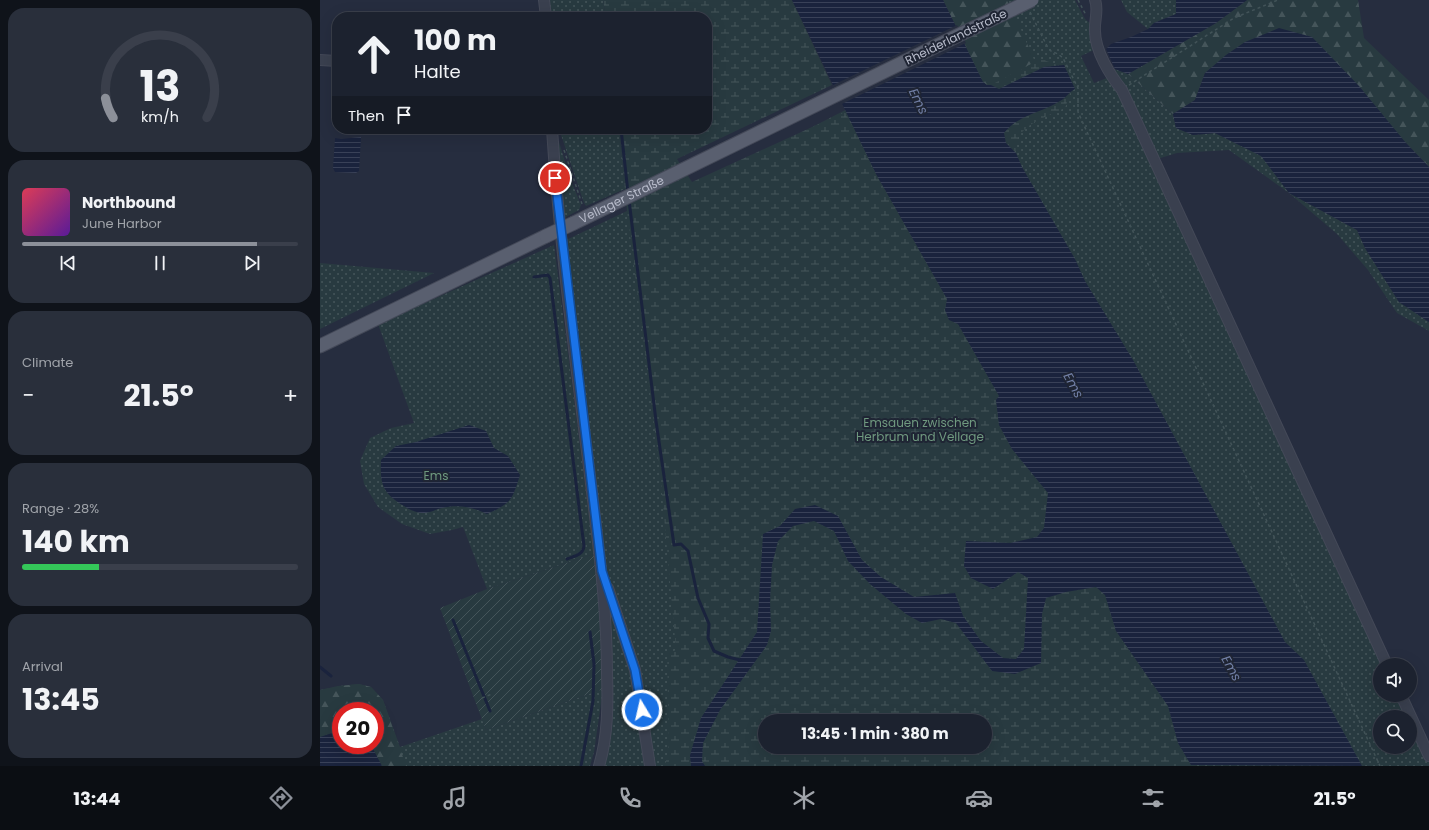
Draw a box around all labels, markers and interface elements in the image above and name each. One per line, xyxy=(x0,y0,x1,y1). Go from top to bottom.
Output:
street label: Rheiderlandstraße xyxy=(902,5,1009,69)
text: 100 m xyxy=(414,21,497,60)
icon: ahead xyxy=(348,28,400,80)
text: 13 xyxy=(140,57,180,116)
text: Halte xyxy=(414,59,461,84)
water label: Ems xyxy=(904,85,933,118)
icon: arrive xyxy=(393,104,415,126)
text: Then xyxy=(348,105,385,126)
text: km/h xyxy=(141,106,179,126)
pin xyxy=(538,161,572,195)
icon: arrive xyxy=(544,167,566,189)
street label: Vellager Straße xyxy=(576,171,667,227)
text: Northbound xyxy=(82,192,176,213)
text: June Harbor xyxy=(82,214,162,233)
icon: previous xyxy=(57,252,79,274)
icon: pause xyxy=(149,252,171,274)
icon: next xyxy=(241,252,263,274)
text: Climate xyxy=(22,353,73,372)
water label: Ems xyxy=(1059,369,1088,402)
text: 21.5° xyxy=(123,374,194,417)
text: − xyxy=(22,380,34,411)
text: + xyxy=(283,380,298,411)
park label: Emsauen zwischen Herbrum und Vellage xyxy=(856,414,984,445)
park label: Ems xyxy=(424,467,448,484)
text: Range · 28% xyxy=(22,499,99,518)
text: 140 km xyxy=(22,520,130,563)
water label: Ems xyxy=(1217,652,1246,685)
text: Arrival xyxy=(22,657,63,676)
map controls xyxy=(1373,658,1417,754)
button: sound xyxy=(1373,658,1417,702)
text: 13:45 xyxy=(22,678,100,721)
position arrow xyxy=(621,689,663,731)
speed limit sign: 20 xyxy=(332,702,384,754)
button: search xyxy=(1373,710,1417,754)
text: 13:45 · 1 min · 380 m xyxy=(801,723,949,744)
icon: directions xyxy=(267,784,295,812)
icon: music xyxy=(441,784,469,812)
icon: phone xyxy=(616,784,644,812)
icon: climate xyxy=(790,784,818,812)
icon: car xyxy=(965,784,993,812)
icon: filters xyxy=(1139,784,1167,812)
text: 13:44 xyxy=(73,786,120,811)
text: 21.5° xyxy=(1314,786,1356,811)

